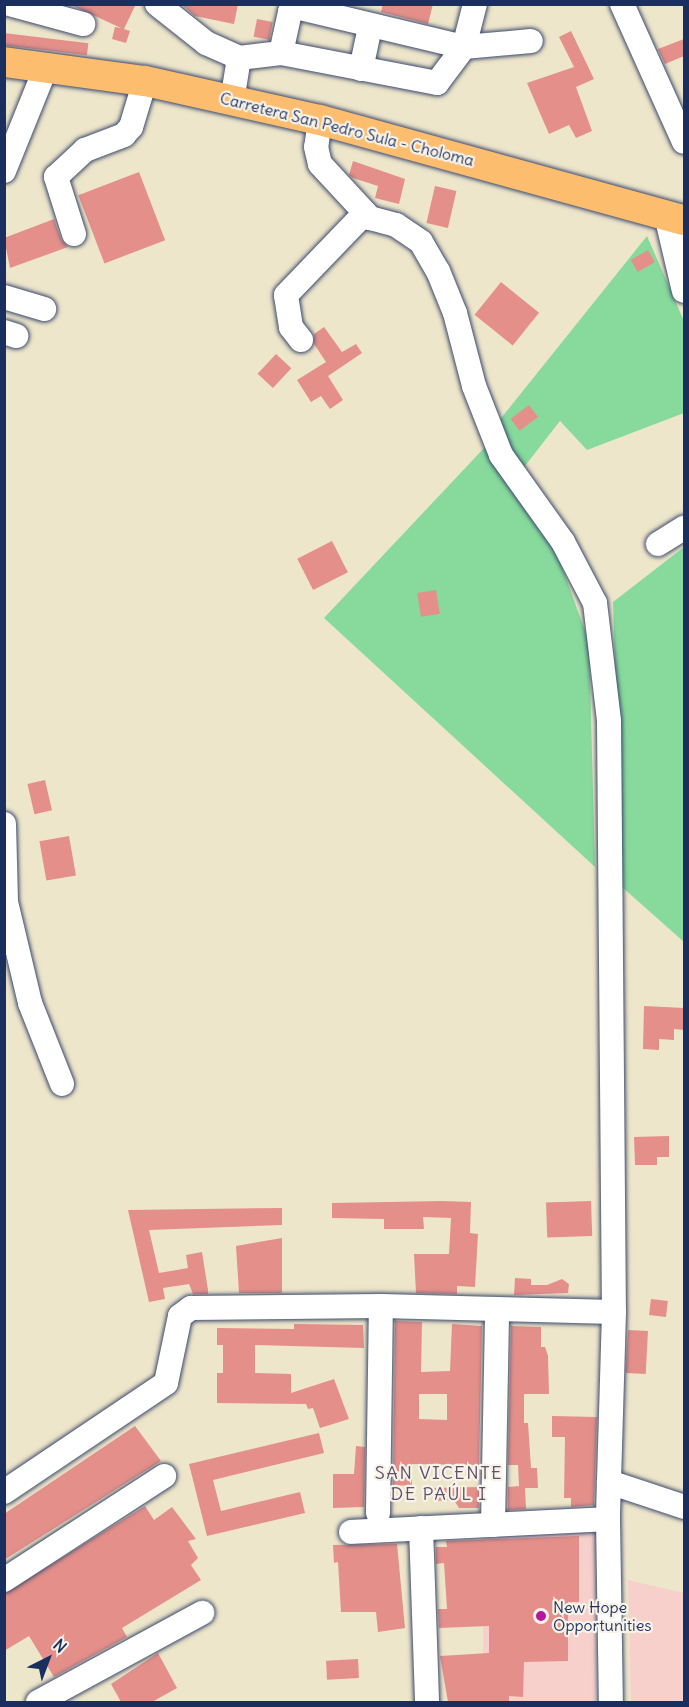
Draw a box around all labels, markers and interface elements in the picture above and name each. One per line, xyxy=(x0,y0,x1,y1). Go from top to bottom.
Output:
street label: Carretera San Pedro Sula - Choloma xyxy=(218,88,476,170)
district label: SAN VICENTE DE PAÚL I xyxy=(375,1463,503,1506)
place label: New Hope Opportunities xyxy=(553,1597,652,1635)
marker: New Hope Opportunities xyxy=(534,1609,548,1623)
north arrow xyxy=(18,1629,78,1689)
text: N xyxy=(49,1634,71,1657)

